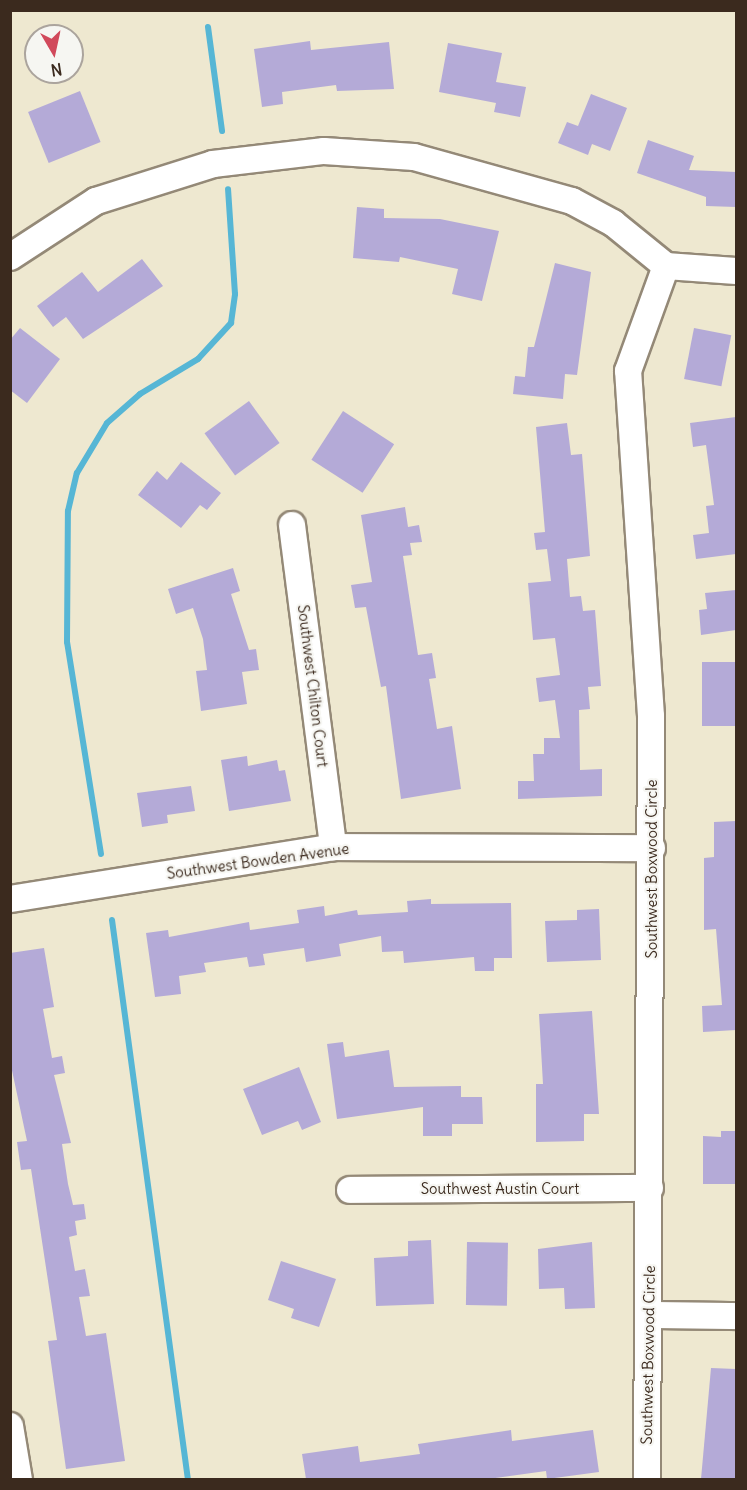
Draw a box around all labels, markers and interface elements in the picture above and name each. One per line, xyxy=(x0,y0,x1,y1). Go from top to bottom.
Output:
north arrow xyxy=(24,24,84,84)
text: N xyxy=(49,59,64,81)
street label: Southwest Chilton Court xyxy=(294,604,332,768)
street label: Southwest Boxwood Circle xyxy=(643,779,661,959)
street label: Southwest Bowden Avenue xyxy=(166,839,350,883)
street label: Southwest Austin Court xyxy=(421,1180,579,1198)
street label: Southwest Boxwood Circle xyxy=(637,1265,659,1445)

